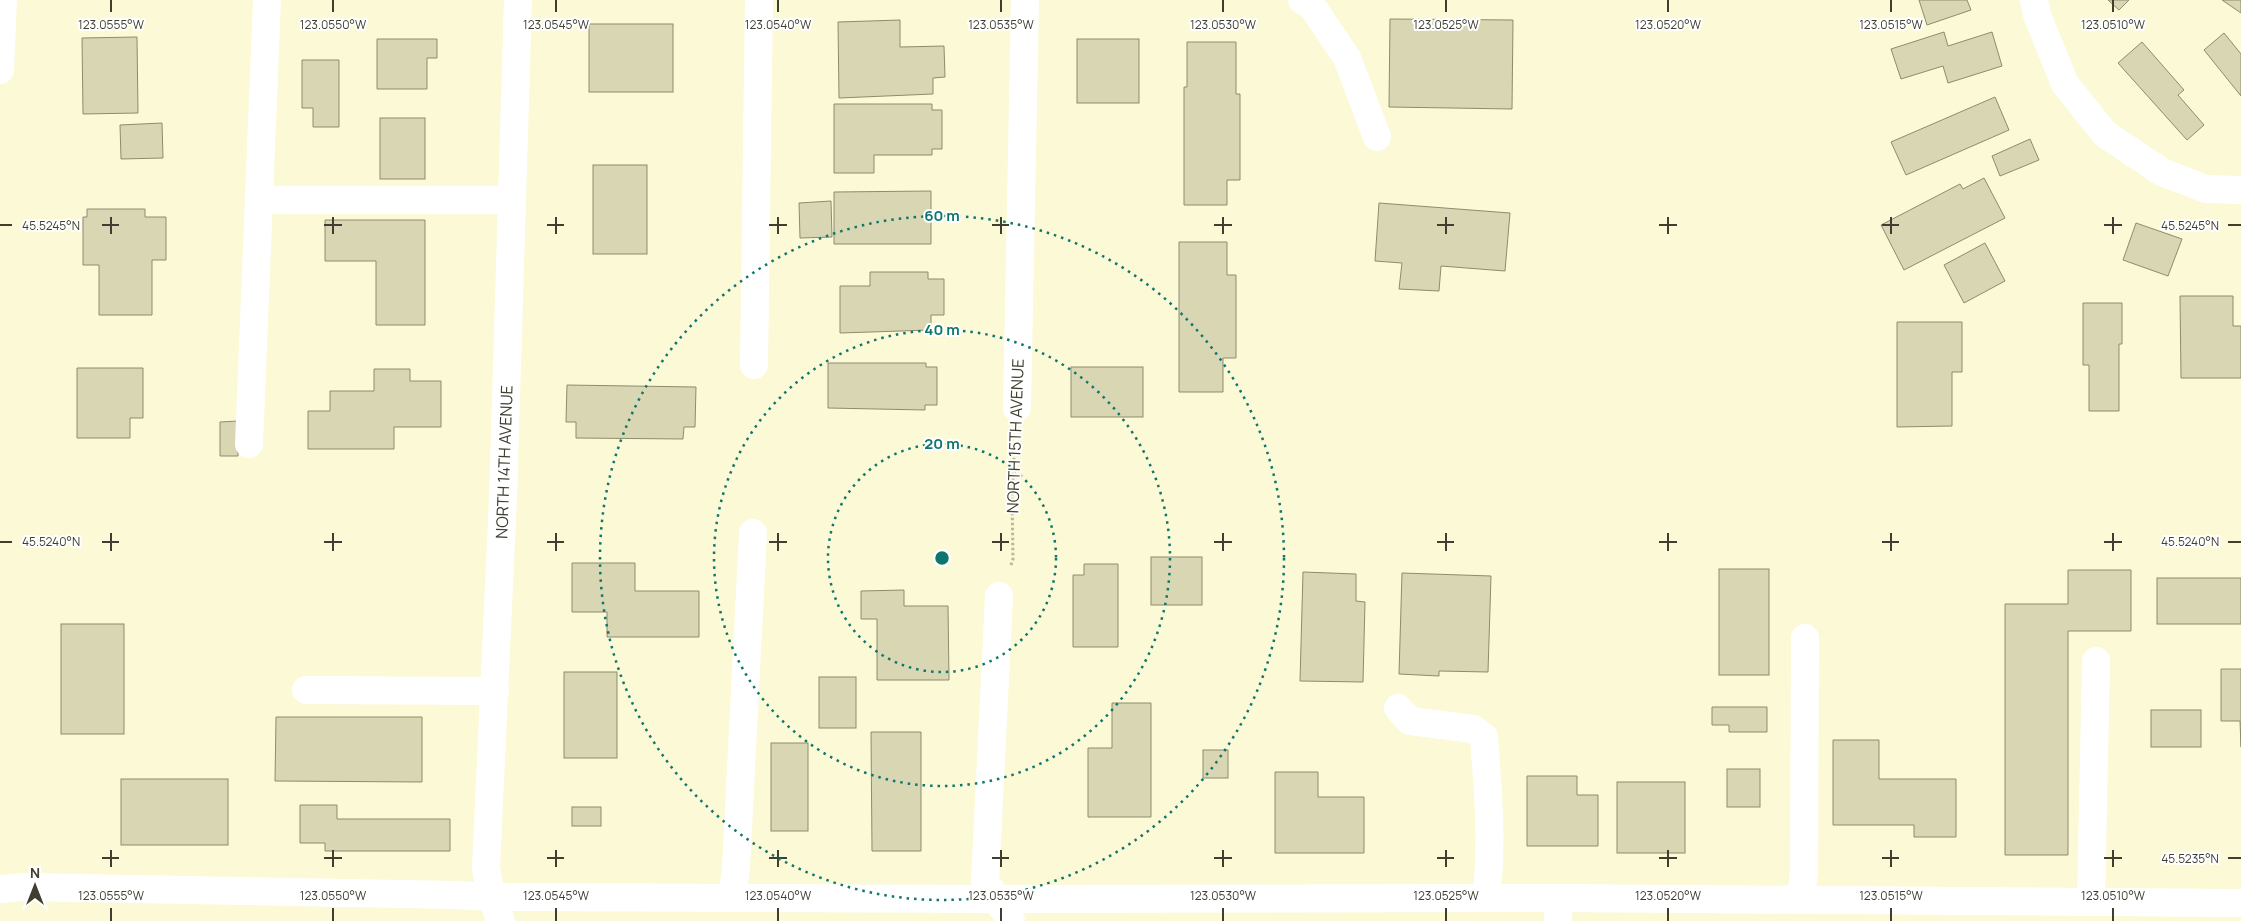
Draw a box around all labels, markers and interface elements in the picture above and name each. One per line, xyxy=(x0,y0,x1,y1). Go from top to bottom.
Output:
text: 123.0555°W xyxy=(78,16,145,33)
text: 123.0550°W xyxy=(300,16,367,33)
text: 123.0545°W xyxy=(523,16,590,33)
text: 123.0540°W xyxy=(745,16,812,33)
text: 123.0535°W xyxy=(968,16,1035,33)
text: 123.0530°W xyxy=(1190,16,1257,33)
text: 123.0525°W xyxy=(1413,16,1480,33)
text: 123.0520°W xyxy=(1635,16,1702,33)
text: 123.0515°W xyxy=(1859,16,1924,33)
text: 123.0510°W xyxy=(2081,16,2146,33)
text: 60 m xyxy=(924,205,960,226)
text: 45.5245°N xyxy=(22,217,80,234)
text: 45.5245°N xyxy=(2161,217,2219,234)
text: 40 m xyxy=(924,319,960,340)
street label: NORTH 15TH AVENUE xyxy=(1001,358,1029,514)
street label: NORTH 14TH AVENUE xyxy=(490,385,518,539)
text: 20 m xyxy=(924,433,960,454)
text: 45.5240°N xyxy=(22,533,80,550)
text: 45.5240°N xyxy=(2161,533,2219,550)
centre of rings xyxy=(933,549,951,567)
text: 45.5235°N xyxy=(2161,850,2219,867)
north arrow xyxy=(10,861,60,911)
text: N xyxy=(30,863,40,882)
text: 123.0555°W xyxy=(78,887,145,904)
text: 123.0550°W xyxy=(300,887,367,904)
text: 123.0545°W xyxy=(523,887,590,904)
text: 123.0540°W xyxy=(745,887,812,904)
text: 123.0535°W xyxy=(968,887,1035,904)
text: 123.0530°W xyxy=(1190,887,1257,904)
text: 123.0525°W xyxy=(1413,887,1480,904)
text: 123.0520°W xyxy=(1635,887,1702,904)
text: 123.0515°W xyxy=(1859,887,1924,904)
text: 123.0510°W xyxy=(2081,887,2146,904)

